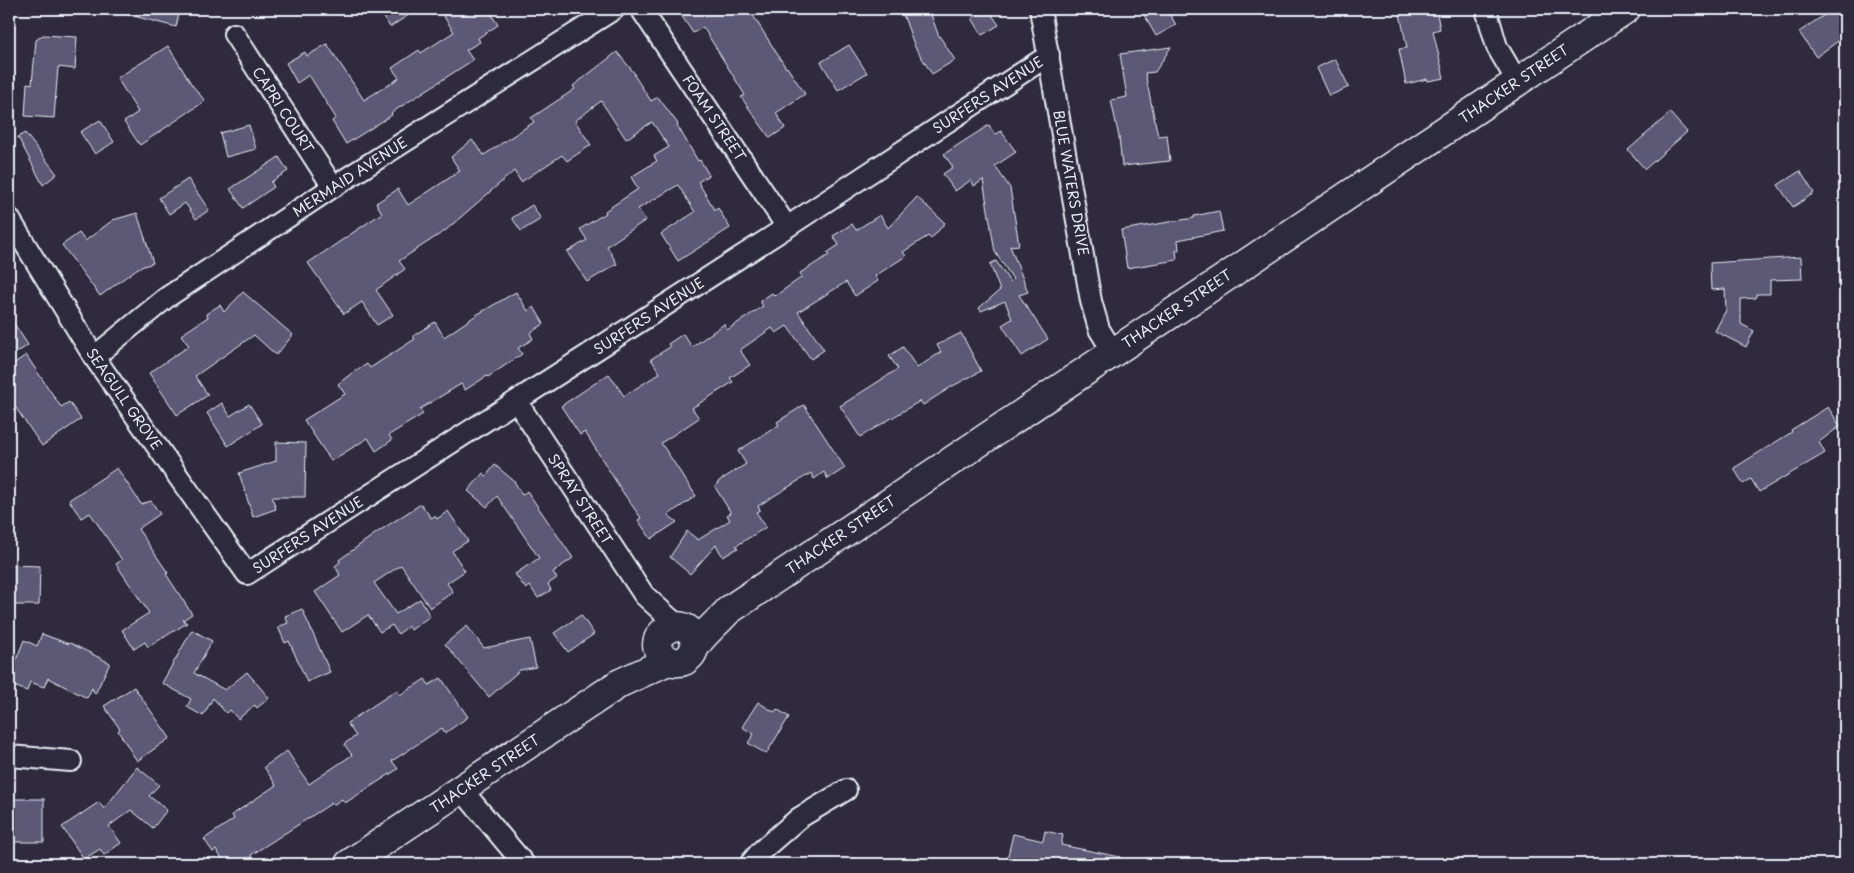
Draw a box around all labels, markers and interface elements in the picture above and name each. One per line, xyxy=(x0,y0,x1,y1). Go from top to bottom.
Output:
street label: THACKER STREET xyxy=(1455,39,1573,128)
street label: SURFERS AVENUE xyxy=(928,51,1047,138)
street label: CAPRI COURT xyxy=(248,62,319,157)
street label: FOAM STREET xyxy=(678,70,751,166)
street label: BLUE WATERS DRIVE xyxy=(1048,108,1095,258)
street label: MERMAID AVENUE xyxy=(288,131,411,222)
street label: THACKER STREET xyxy=(1118,264,1236,353)
street label: SURFERS AVENUE xyxy=(589,272,708,359)
street label: SEAGULL GROVE xyxy=(81,343,168,454)
street label: SPRAY STREET xyxy=(543,449,618,549)
street label: THACKER STREET xyxy=(782,490,900,579)
street label: SURFERS AVENUE xyxy=(248,491,367,578)
street label: THACKER STREET xyxy=(426,729,544,818)

